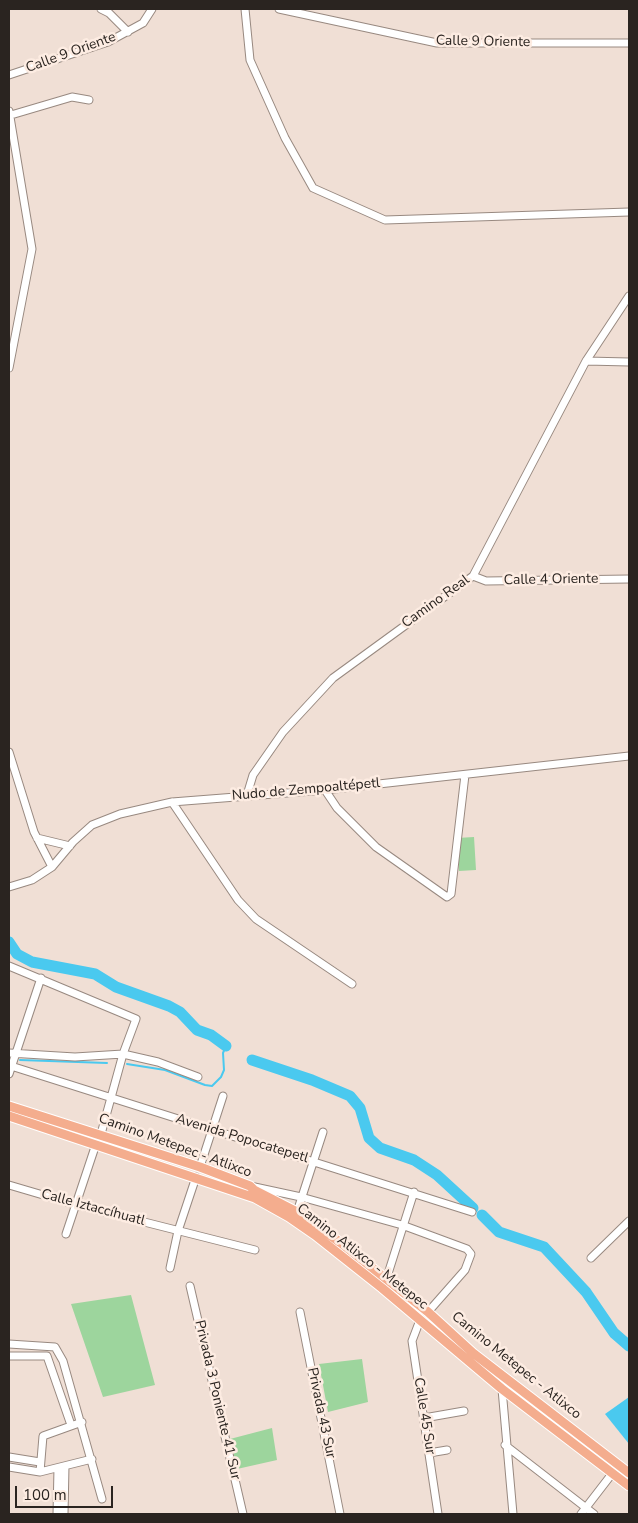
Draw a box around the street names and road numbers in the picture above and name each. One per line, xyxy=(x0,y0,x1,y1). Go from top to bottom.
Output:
street label: Calle 9 Oriente xyxy=(24,29,118,77)
street label: Calle 9 Oriente xyxy=(436,33,530,51)
street label: Calle 4 Oriente xyxy=(504,571,598,589)
street label: Camino Real xyxy=(399,572,473,632)
street label: Nudo de Zempoaltépetl xyxy=(231,775,381,805)
street label: Camino Metepec - Atlixco xyxy=(96,1110,254,1182)
street label: Avenida Popocatepetl xyxy=(174,1111,310,1167)
street label: Calle Iztaccíhuatl xyxy=(39,1186,147,1230)
street label: Camino Atlixco - Metepec xyxy=(293,1201,431,1313)
street label: Camino Metepec - Atlixco xyxy=(448,1309,584,1423)
street label: Privada 3 Poniente 41 Sur xyxy=(190,1319,244,1481)
street label: Privada 43 Sur xyxy=(303,1366,339,1460)
street label: Calle 45 Sur xyxy=(410,1376,438,1456)

